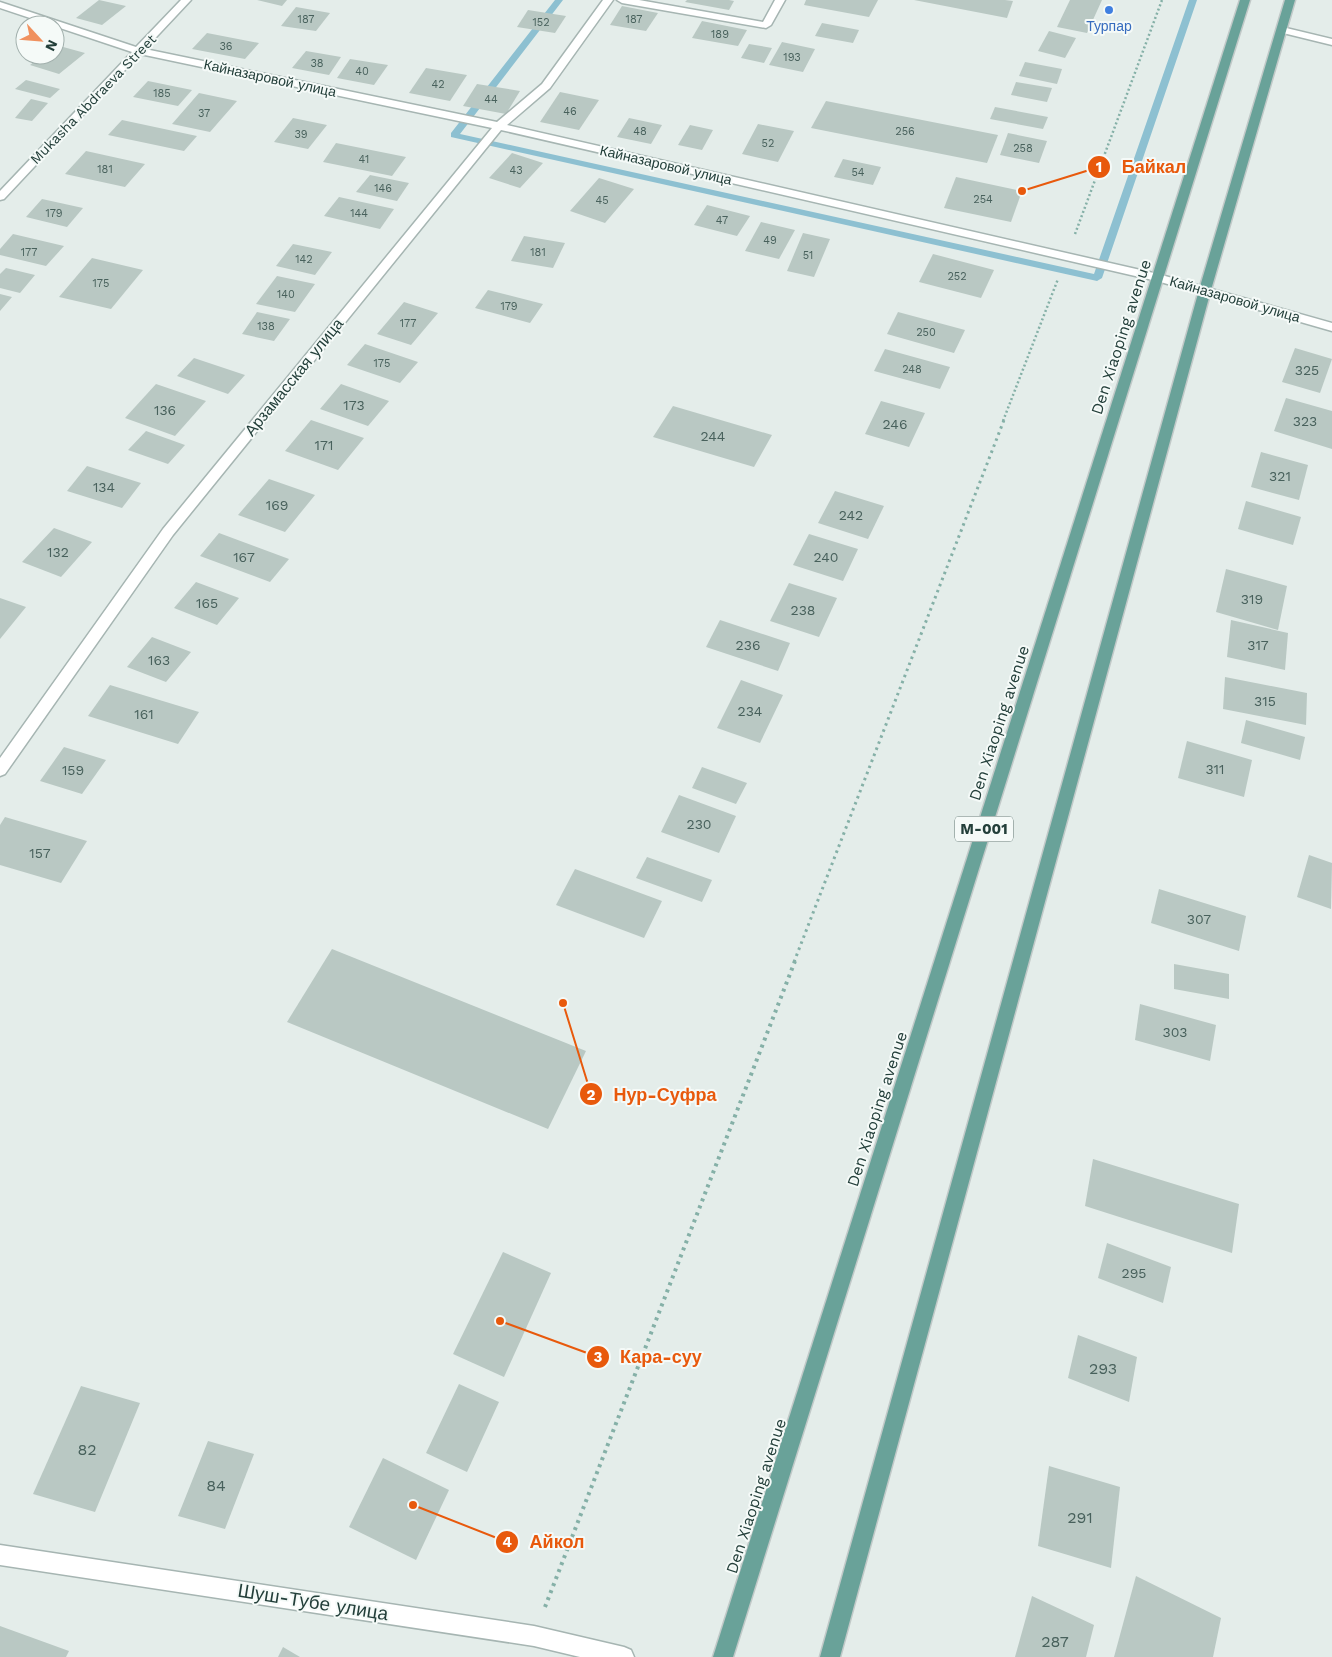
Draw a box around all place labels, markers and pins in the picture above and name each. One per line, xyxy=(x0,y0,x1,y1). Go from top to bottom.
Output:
marker: Турпар xyxy=(1103,4,1115,16)
place label: Турпар xyxy=(1086,18,1132,34)
callout: Байкал xyxy=(1087,150,1196,183)
callout: Нур-Суфра xyxy=(578,1078,726,1111)
callout: Кара-суу xyxy=(585,1340,712,1373)
callout: Айкол xyxy=(494,1526,594,1559)

